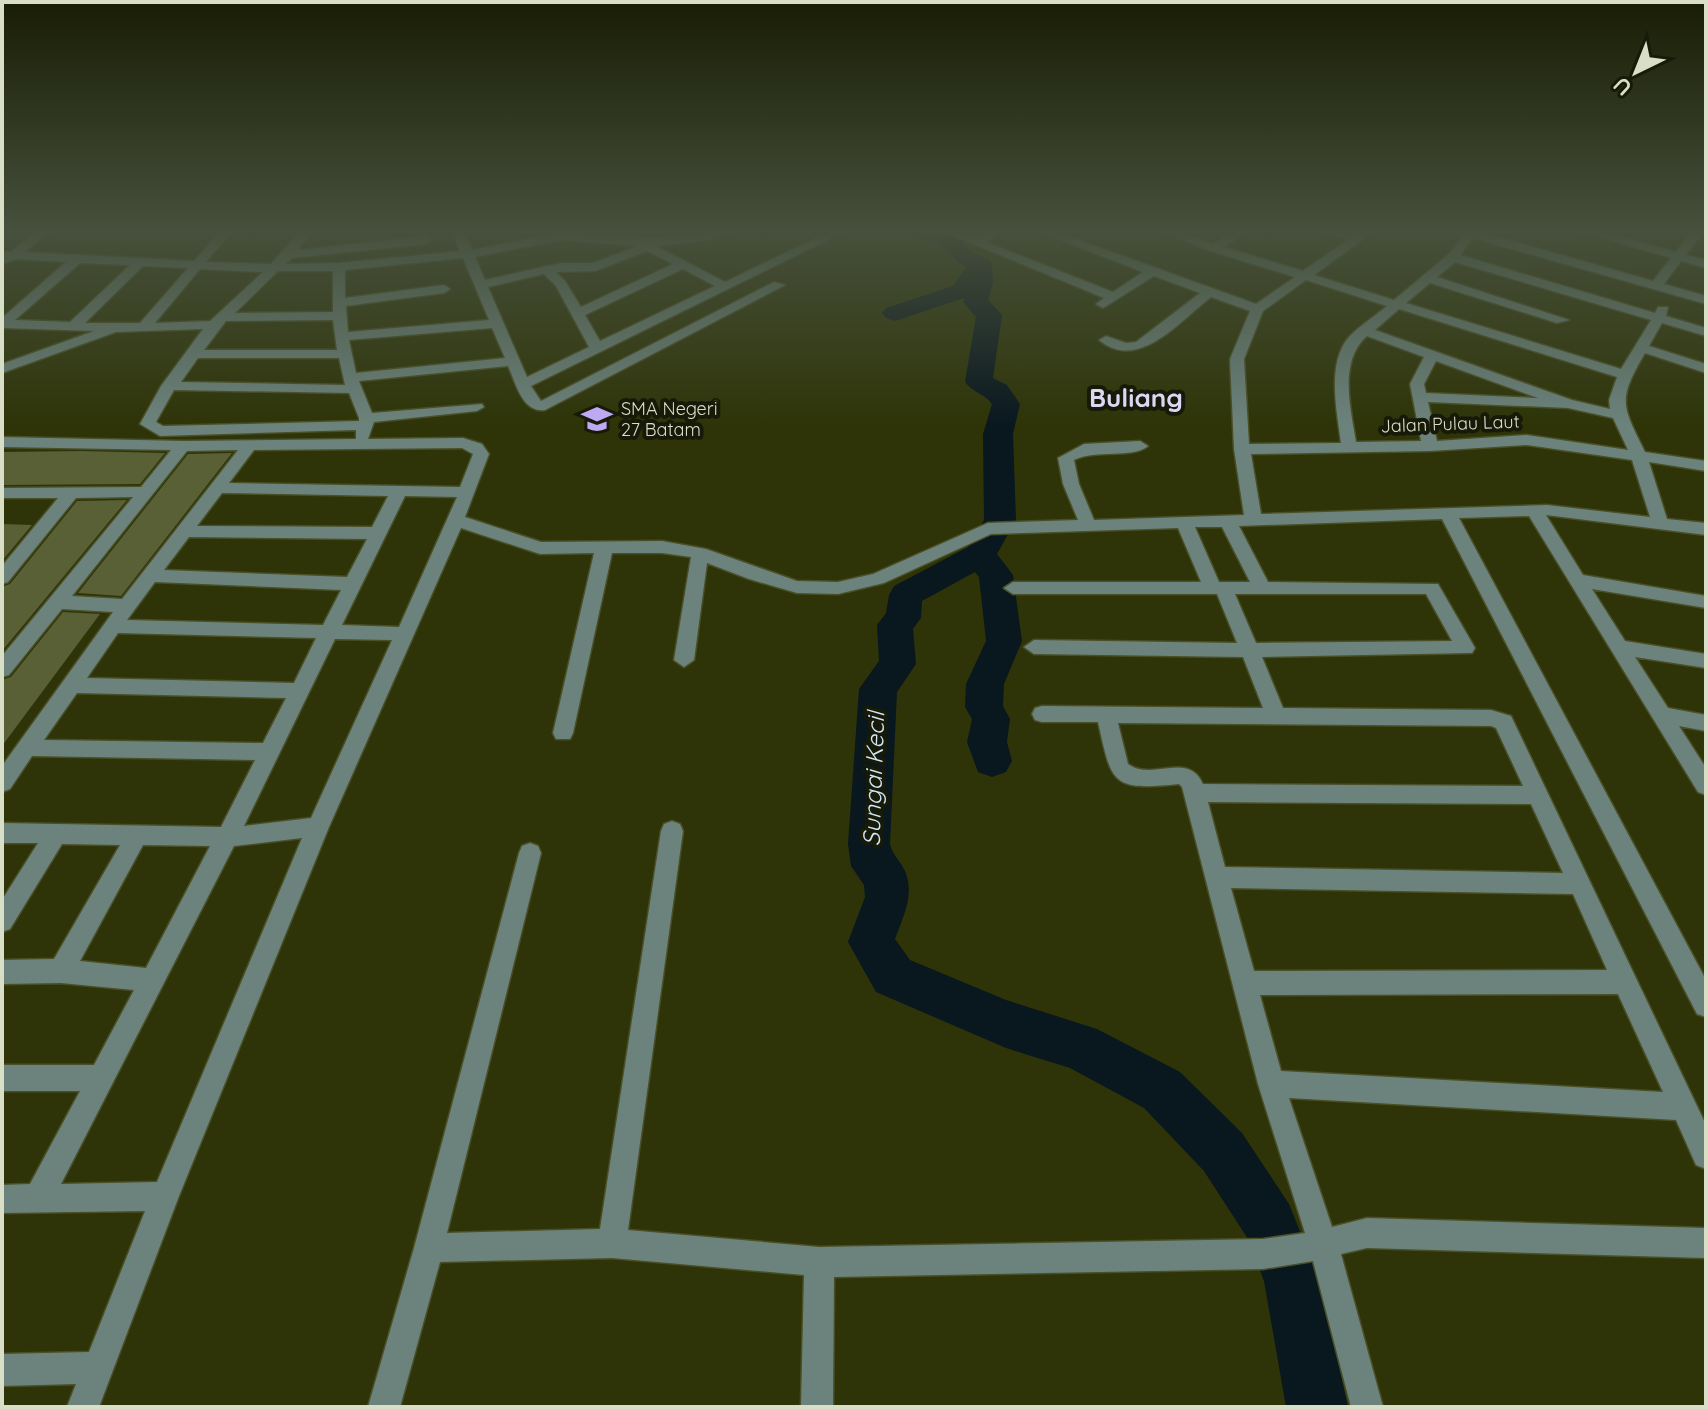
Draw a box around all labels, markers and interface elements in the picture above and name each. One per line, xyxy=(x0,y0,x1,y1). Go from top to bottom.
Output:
north arrow xyxy=(1596,32,1676,112)
text: U xyxy=(1607,71,1638,102)
district label: Buliang xyxy=(1089,381,1183,414)
place label: SMA Negeri 27 Batam xyxy=(621,397,718,441)
school or university icon: SMA Negeri 27 Batam xyxy=(580,402,614,436)
street label: Jalan Pulau Laut xyxy=(1380,410,1520,437)
water label: Sungai Kecil xyxy=(856,709,890,847)

